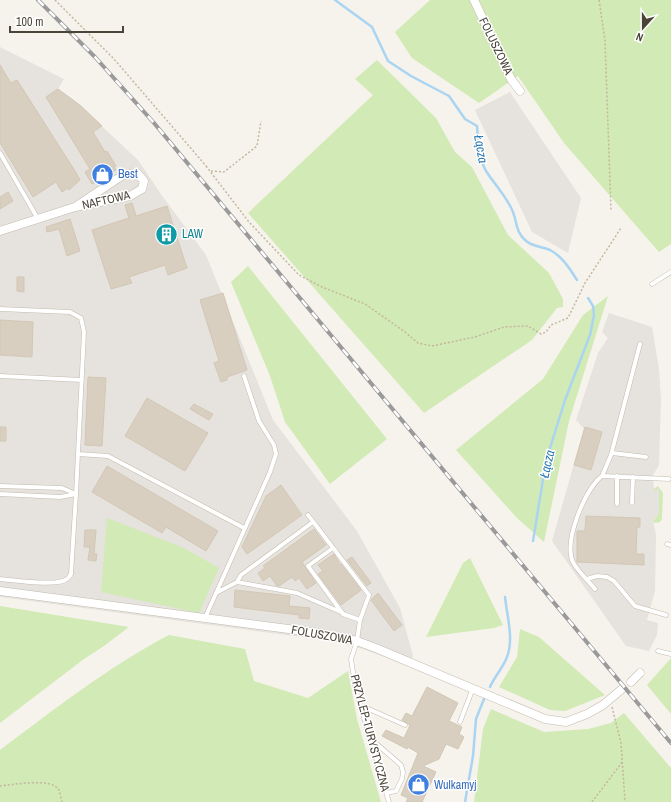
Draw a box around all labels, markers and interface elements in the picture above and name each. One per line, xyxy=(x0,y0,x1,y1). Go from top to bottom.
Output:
scale bar xyxy=(10,8,123,34)
north arrow xyxy=(623,8,663,48)
text: 100 m xyxy=(16,14,43,30)
street label: FOLUSZOWA xyxy=(475,15,517,78)
text: N xyxy=(634,30,645,45)
water label: Łącza xyxy=(470,133,492,165)
shop icon: Best xyxy=(89,161,115,187)
place label: Best xyxy=(118,166,138,182)
street label: NAFTOWA xyxy=(80,187,132,213)
building icon: LAW xyxy=(153,221,179,247)
place label: LAW xyxy=(182,226,204,242)
water label: Łącza xyxy=(535,448,558,481)
street label: FOLUSZOWA xyxy=(290,622,354,648)
street label: PRZYLEP-TURYSTYCZNA xyxy=(347,673,393,794)
shop icon: Wulkamyj xyxy=(405,772,431,798)
place label: Wulkamyj xyxy=(434,777,476,793)

